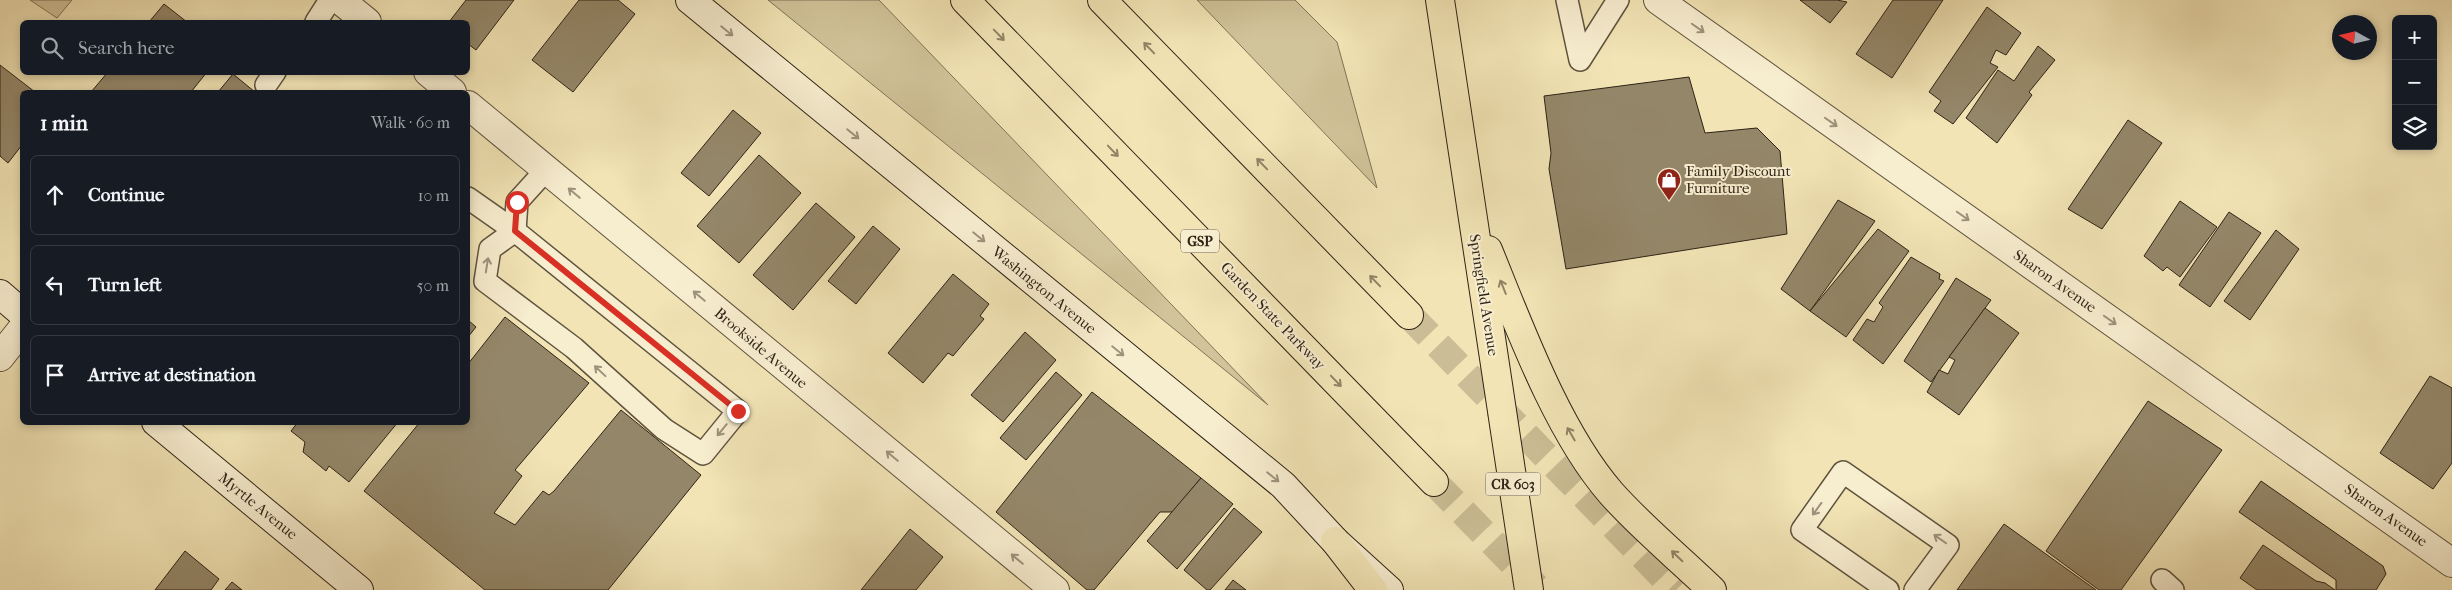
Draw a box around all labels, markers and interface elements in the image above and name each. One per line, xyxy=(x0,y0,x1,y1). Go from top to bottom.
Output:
north arrow xyxy=(2332,15,2377,60)
map controls xyxy=(2392,15,2437,150)
button: + xyxy=(2392,15,2437,60)
search box xyxy=(20,20,470,75)
one-way arrow xyxy=(1691,23,1705,33)
one-way arrow xyxy=(721,25,734,36)
one-way arrow xyxy=(993,29,1005,41)
icon: search xyxy=(38,34,66,62)
text: Search here xyxy=(78,37,174,59)
one-way arrow xyxy=(1143,42,1155,54)
button: − xyxy=(2392,60,2437,105)
button: layers xyxy=(2392,105,2437,150)
text: 1 min xyxy=(40,111,88,135)
text: Walk · 60 m xyxy=(371,113,450,132)
one-way arrow xyxy=(1824,117,1838,127)
one-way arrow xyxy=(846,128,859,139)
one-way arrow xyxy=(1107,145,1119,158)
one-way arrow xyxy=(1256,158,1268,170)
place label: Family Discount Furniture xyxy=(1686,162,1791,197)
shop icon: Family Discount Furniture xyxy=(1656,167,1682,201)
icon: ahead xyxy=(41,181,69,209)
text: Continue xyxy=(88,184,164,206)
text: 10 m xyxy=(418,186,449,205)
one-way arrow xyxy=(568,188,581,199)
route start xyxy=(506,191,529,214)
one-way arrow xyxy=(1956,211,1970,221)
road number: GSP xyxy=(1181,230,1219,252)
one-way arrow xyxy=(972,231,985,242)
street label: Springfield Avenue xyxy=(1465,233,1503,358)
street label: Washington Avenue xyxy=(987,242,1100,338)
street label: Sharon Avenue xyxy=(2010,246,2100,317)
one-way arrow xyxy=(483,258,493,274)
street label: Garden State Parkway xyxy=(1217,258,1330,374)
icon: left xyxy=(41,271,69,299)
text: Turn left xyxy=(88,274,162,296)
one-way arrow xyxy=(1369,274,1381,287)
text: 50 m xyxy=(417,276,449,295)
one-way arrow xyxy=(1498,280,1507,295)
one-way arrow xyxy=(693,291,706,302)
street label: Brookside Avenue xyxy=(711,304,812,393)
one-way arrow xyxy=(2103,315,2117,325)
one-way arrow xyxy=(1111,345,1124,356)
icon: arrive xyxy=(41,361,69,389)
text: Arrive at destination xyxy=(88,364,256,386)
one-way arrow xyxy=(593,366,606,377)
one-way arrow xyxy=(1330,374,1342,387)
route end xyxy=(727,400,750,423)
one-way arrow xyxy=(716,424,727,437)
one-way arrow xyxy=(1566,427,1576,442)
one-way arrow xyxy=(886,450,899,461)
street label: Myrtle Avenue xyxy=(215,469,302,544)
one-way arrow xyxy=(1266,471,1279,482)
road number: CR 603 xyxy=(1486,472,1540,496)
street label: Sharon Avenue xyxy=(2341,480,2431,551)
one-way arrow xyxy=(1812,502,1822,516)
one-way arrow xyxy=(1933,534,1947,544)
one-way arrow xyxy=(1670,550,1683,562)
one-way arrow xyxy=(1011,553,1024,565)

